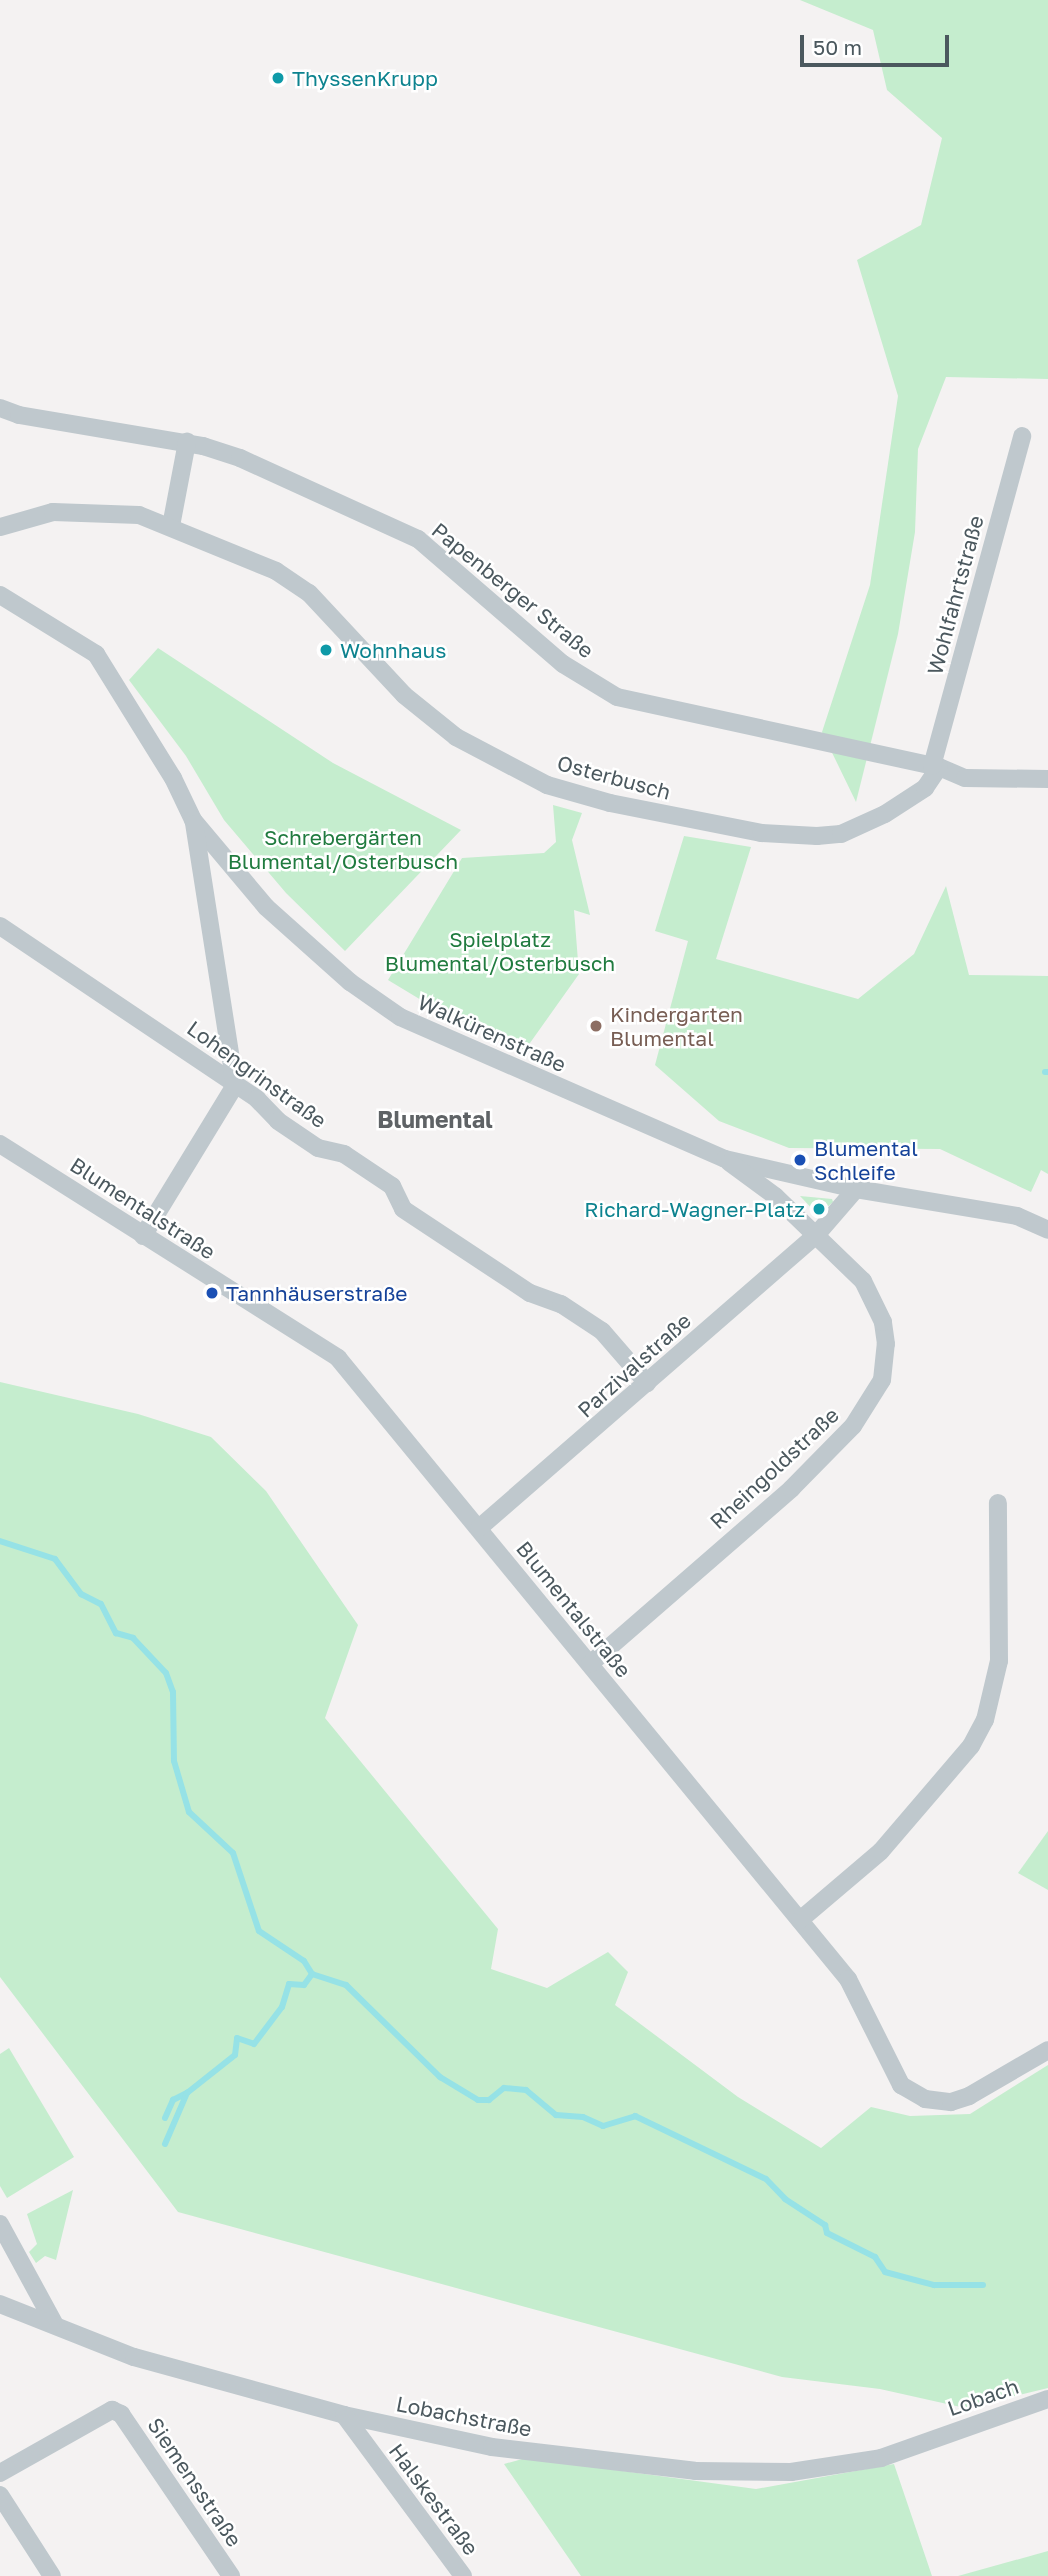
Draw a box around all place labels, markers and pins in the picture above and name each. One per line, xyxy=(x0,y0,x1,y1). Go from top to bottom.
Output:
place label: ThyssenKrupp xyxy=(292,65,438,91)
marker: ThyssenKrupp xyxy=(270,70,286,86)
place label: Wohnhaus xyxy=(340,637,446,663)
marker: Wohnhaus xyxy=(318,642,334,658)
place label: Kindergarten Blumental xyxy=(610,1001,743,1051)
marker: Kindergarten Blumental xyxy=(588,1018,604,1034)
place label: Blumental Schleife xyxy=(814,1135,918,1185)
marker: Blumental Schleife xyxy=(792,1152,808,1168)
place label: Richard-Wagner-Platz xyxy=(584,1196,805,1222)
marker: Richard-Wagner-Platz xyxy=(811,1201,827,1217)
place label: Tannhäuserstraße xyxy=(226,1280,408,1306)
marker: Tannhäuserstraße xyxy=(204,1285,220,1301)

